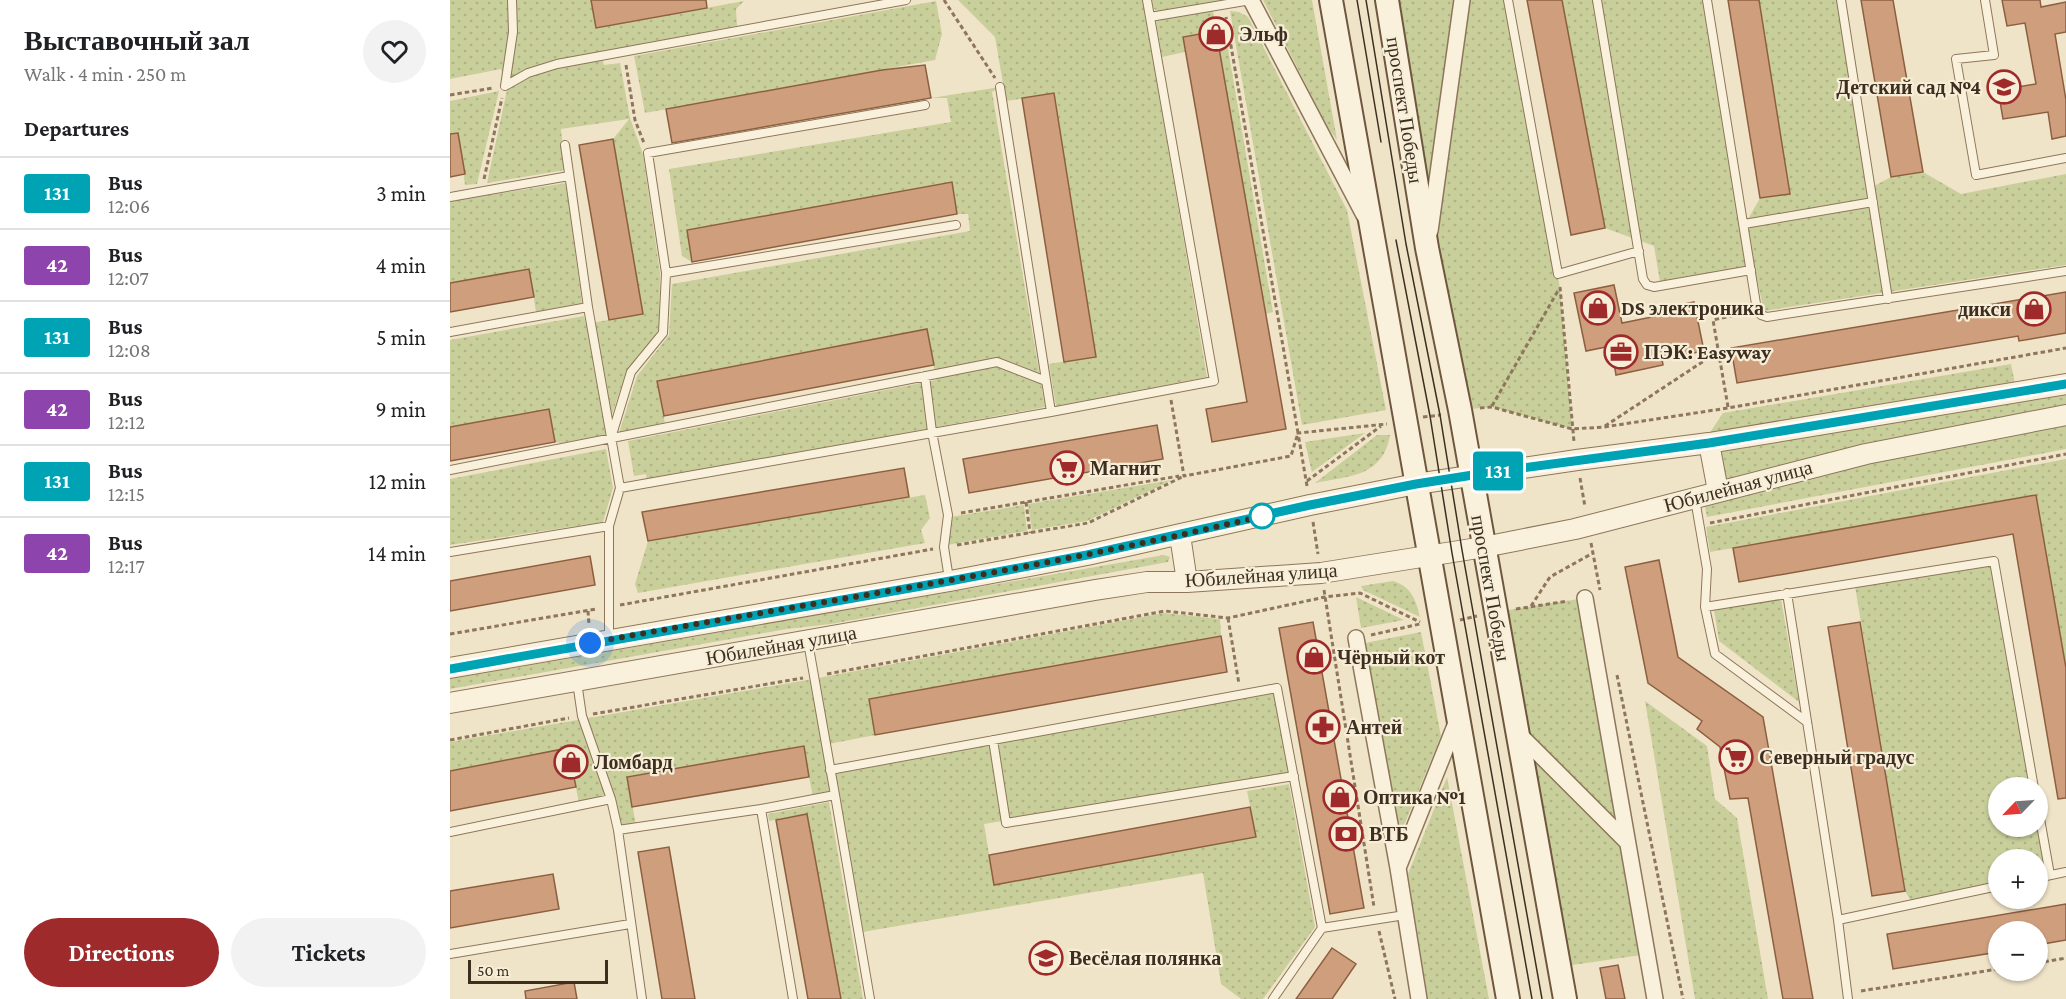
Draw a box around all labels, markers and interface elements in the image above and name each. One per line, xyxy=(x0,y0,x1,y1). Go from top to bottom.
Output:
shop icon: Эльф xyxy=(1198,16,1234,52)
button: heart xyxy=(363,20,426,83)
place label: Эльф xyxy=(1239,23,1288,46)
text: Выставочный зал xyxy=(24,25,250,56)
street label: проспект Победы xyxy=(1382,35,1427,185)
text: Walk · 4 min · 250 m xyxy=(24,63,186,85)
school or university icon: Детский сад №4 xyxy=(1986,69,2022,105)
place label: Детский сад №4 xyxy=(1836,76,1981,99)
text: Departures xyxy=(24,116,129,141)
text: Bus xyxy=(108,170,142,195)
text: 131 xyxy=(44,181,70,205)
text: 3 min xyxy=(376,181,426,206)
text: 12:06 xyxy=(108,195,150,217)
text: Bus xyxy=(108,242,142,267)
text: 42 xyxy=(46,253,68,277)
text: 4 min xyxy=(375,253,426,278)
text: 12:07 xyxy=(108,267,149,289)
shop icon: DS электроника xyxy=(1580,290,1616,326)
shop icon: дикси xyxy=(2016,291,2052,327)
place label: DS электроника xyxy=(1621,297,1764,320)
place label: дикси xyxy=(1958,298,2011,320)
text: Bus xyxy=(108,314,142,339)
text: 131 xyxy=(44,325,70,349)
text: 5 min xyxy=(376,325,426,350)
office icon: ПЭК: Easyway xyxy=(1603,334,1639,370)
text: 12:08 xyxy=(108,339,151,361)
place label: ПЭК: Easyway xyxy=(1644,341,1771,363)
text: Bus xyxy=(108,386,142,411)
text: 42 xyxy=(46,397,68,421)
text: 9 min xyxy=(375,397,426,422)
text: 12:12 xyxy=(108,411,145,433)
supermarket icon: Магнит xyxy=(1049,450,1085,486)
line badge: 131 xyxy=(1464,452,1532,490)
street label: Юбилейная улица xyxy=(1661,456,1815,517)
place label: Магнит xyxy=(1090,457,1161,479)
text: Bus xyxy=(108,458,142,483)
text: 131 xyxy=(1485,459,1511,483)
text: 131 xyxy=(44,469,70,493)
text: 12 min xyxy=(369,469,426,494)
text: 12:15 xyxy=(108,483,145,505)
unlabelled marker xyxy=(1249,503,1275,529)
street label: проспект Победы xyxy=(1466,513,1515,663)
text: Bus xyxy=(108,530,142,555)
text: 42 xyxy=(46,541,68,565)
text: 14 min xyxy=(368,541,426,566)
text: 12:17 xyxy=(108,555,145,577)
street label: Юбилейная улица xyxy=(1184,559,1338,592)
street label: Юбилейная улица xyxy=(704,621,858,670)
your location xyxy=(575,628,605,658)
shop icon: Чёрный кот xyxy=(1296,639,1332,675)
place label: Чёрный кот xyxy=(1337,646,1445,669)
pharmacy icon: Антей xyxy=(1305,709,1341,745)
place label: Антей xyxy=(1346,716,1402,738)
supermarket icon: Северный градус xyxy=(1718,739,1754,775)
shop icon: Ломбард xyxy=(553,744,589,780)
place label: Северный градус xyxy=(1759,746,1915,769)
place label: Ломбард xyxy=(594,751,673,774)
north arrow xyxy=(1988,777,2048,837)
map controls xyxy=(1988,777,2048,981)
shop icon: Оптика №1 xyxy=(1322,779,1358,815)
place label: Оптика №1 xyxy=(1363,786,1466,808)
bank icon: ВТБ xyxy=(1328,816,1364,852)
place label: ВТБ xyxy=(1369,823,1409,845)
button: + xyxy=(1988,849,2048,909)
button: Directions xyxy=(24,918,219,987)
button: Tickets xyxy=(231,918,426,987)
button: − xyxy=(1988,921,2048,981)
school or university icon: Весёлая полянка xyxy=(1028,940,1064,976)
place label: Весёлая полянка xyxy=(1069,947,1221,969)
scale bar xyxy=(468,957,608,984)
text: 50 m xyxy=(477,962,509,979)

